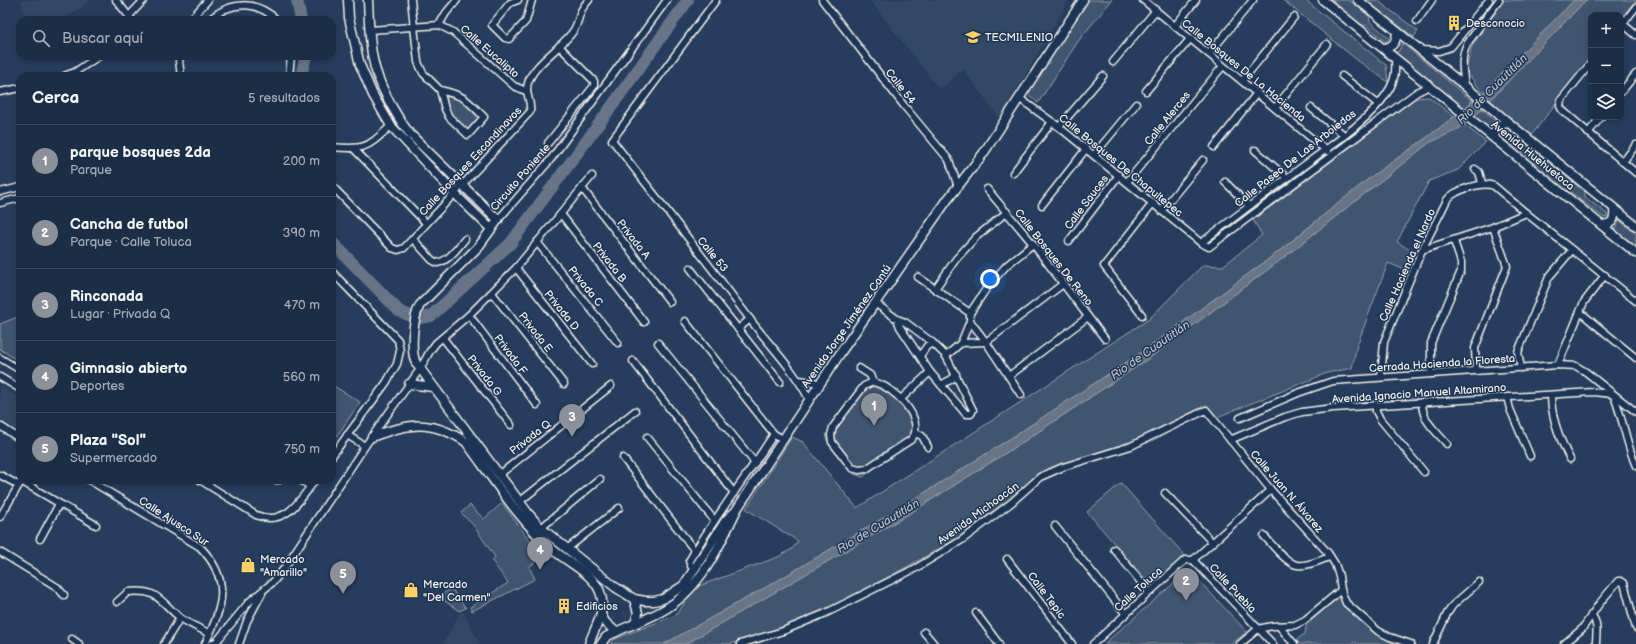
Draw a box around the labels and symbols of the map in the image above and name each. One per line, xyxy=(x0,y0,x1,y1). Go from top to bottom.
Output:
building icon: Desconocio xyxy=(1445,14,1463,32)
street label: Calle Bosques De La Hacienda xyxy=(1179,16,1308,124)
place label: Desconocio xyxy=(1466,17,1525,30)
street label: Calle Eucalipto xyxy=(457,22,522,81)
school or university icon: TECMILENIO xyxy=(964,28,982,46)
place label: TECMILENIO xyxy=(985,31,1053,44)
water label: Rio de Cuautitlán xyxy=(1454,51,1531,128)
street label: Calle 54 xyxy=(883,66,919,107)
street label: Calle Alerces xyxy=(1142,88,1193,148)
street label: Calle Bosques Escandinavos xyxy=(416,104,525,219)
street label: Calle Paseo De Las Arboledas xyxy=(1232,107,1359,210)
street label: Calle Bosques De Chapultepec xyxy=(1056,111,1185,220)
street label: Avenida Huehuetoca xyxy=(1489,118,1577,193)
street label: Circuito Poniente xyxy=(488,141,553,214)
street label: Calle Sauces xyxy=(1062,172,1111,232)
street label: Calle Bosques De Reno xyxy=(1012,206,1095,308)
street label: Calle Hacienda el Nardo xyxy=(1377,207,1438,324)
street label: Privada A xyxy=(614,217,653,262)
street label: Calle 53 xyxy=(695,234,731,275)
street label: Privada B xyxy=(590,240,630,285)
street label: Avenida Jorge Jiménez Cantú xyxy=(799,262,894,390)
street label: Privada C xyxy=(566,264,606,309)
your location xyxy=(980,269,1000,289)
street label: Privada D xyxy=(541,288,582,333)
street label: Privada E xyxy=(516,310,555,355)
water label: Rio de Cuautitlán xyxy=(1108,317,1193,383)
street label: Privada F xyxy=(491,332,530,377)
street label: Privada G xyxy=(465,352,505,398)
street label: Cerrada Hacienda la Floresta xyxy=(1369,352,1516,375)
street label: Avenida Ignacio Manuel Altamirano xyxy=(1331,381,1507,406)
pin: 1 xyxy=(861,393,887,426)
pin: 3 xyxy=(559,404,585,437)
street label: Privada Q xyxy=(507,417,554,457)
street label: Calle Juan N. Álvarez xyxy=(1247,447,1327,536)
street label: Avenida Michoacán xyxy=(935,480,1021,547)
street label: Calle Ajusco Sur xyxy=(136,494,212,549)
water label: Rio de Cuautitlán xyxy=(834,496,922,557)
pin: 4 xyxy=(527,537,553,570)
place label: Mercado "Amarillo" xyxy=(260,553,307,579)
shop icon: Mercado "Amarillo" xyxy=(239,556,257,574)
pin: 5 xyxy=(330,561,356,594)
street label: Calle Puebla xyxy=(1206,561,1259,616)
street label: Calle Toluca xyxy=(1112,564,1165,614)
pin: 2 xyxy=(1173,568,1199,601)
street label: Calle Tepic xyxy=(1025,569,1068,621)
place label: Mercado "Del Carmen" xyxy=(423,578,491,604)
shop icon: Mercado "Del Carmen" xyxy=(402,581,420,599)
building icon: Edificios xyxy=(555,597,573,615)
place label: Edificios xyxy=(576,600,618,613)

